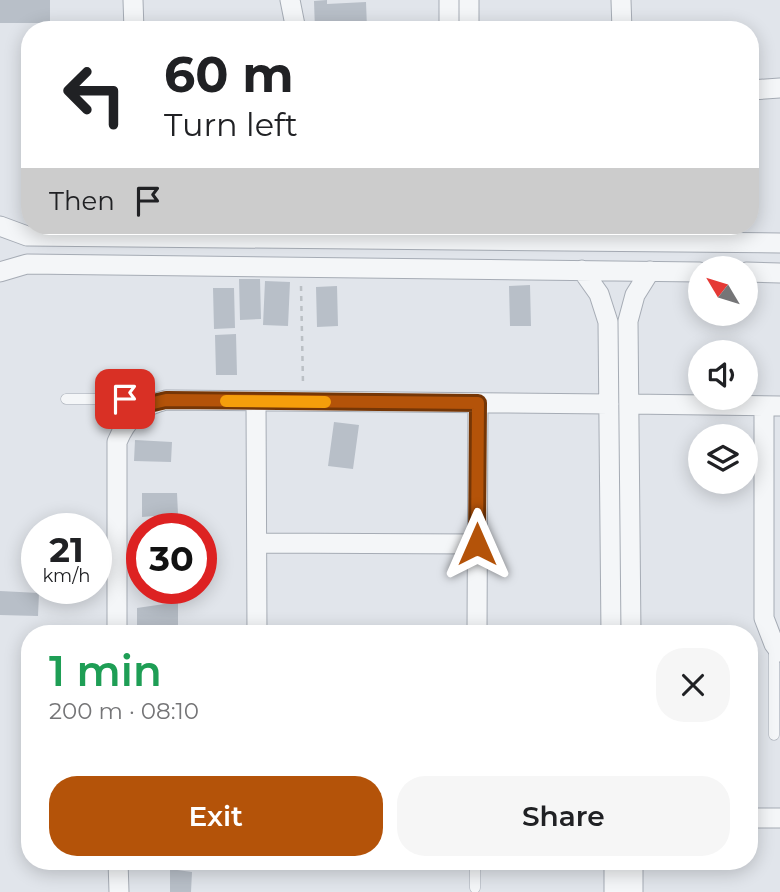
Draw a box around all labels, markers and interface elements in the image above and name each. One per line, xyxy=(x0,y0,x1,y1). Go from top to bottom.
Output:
text: 60 m xyxy=(164,45,294,104)
icon: left xyxy=(49,49,140,140)
text: Turn left xyxy=(164,105,298,144)
icon: arrive xyxy=(129,182,167,220)
text: Then xyxy=(49,185,115,217)
north arrow xyxy=(688,256,758,326)
map controls xyxy=(688,256,758,494)
button: sound xyxy=(688,340,758,410)
pin xyxy=(95,369,155,429)
icon: arrive xyxy=(106,380,144,418)
button: layers xyxy=(688,424,758,494)
position arrow xyxy=(440,507,514,581)
speed limit sign: 30 xyxy=(126,513,217,604)
text: 21 xyxy=(49,528,84,571)
text: km/h xyxy=(42,565,91,587)
text: 1 min xyxy=(49,645,162,697)
button: close xyxy=(656,648,730,722)
text: 200 m · 08:10 xyxy=(49,697,199,725)
button: Exit xyxy=(49,776,383,856)
button: Share xyxy=(397,776,730,856)

